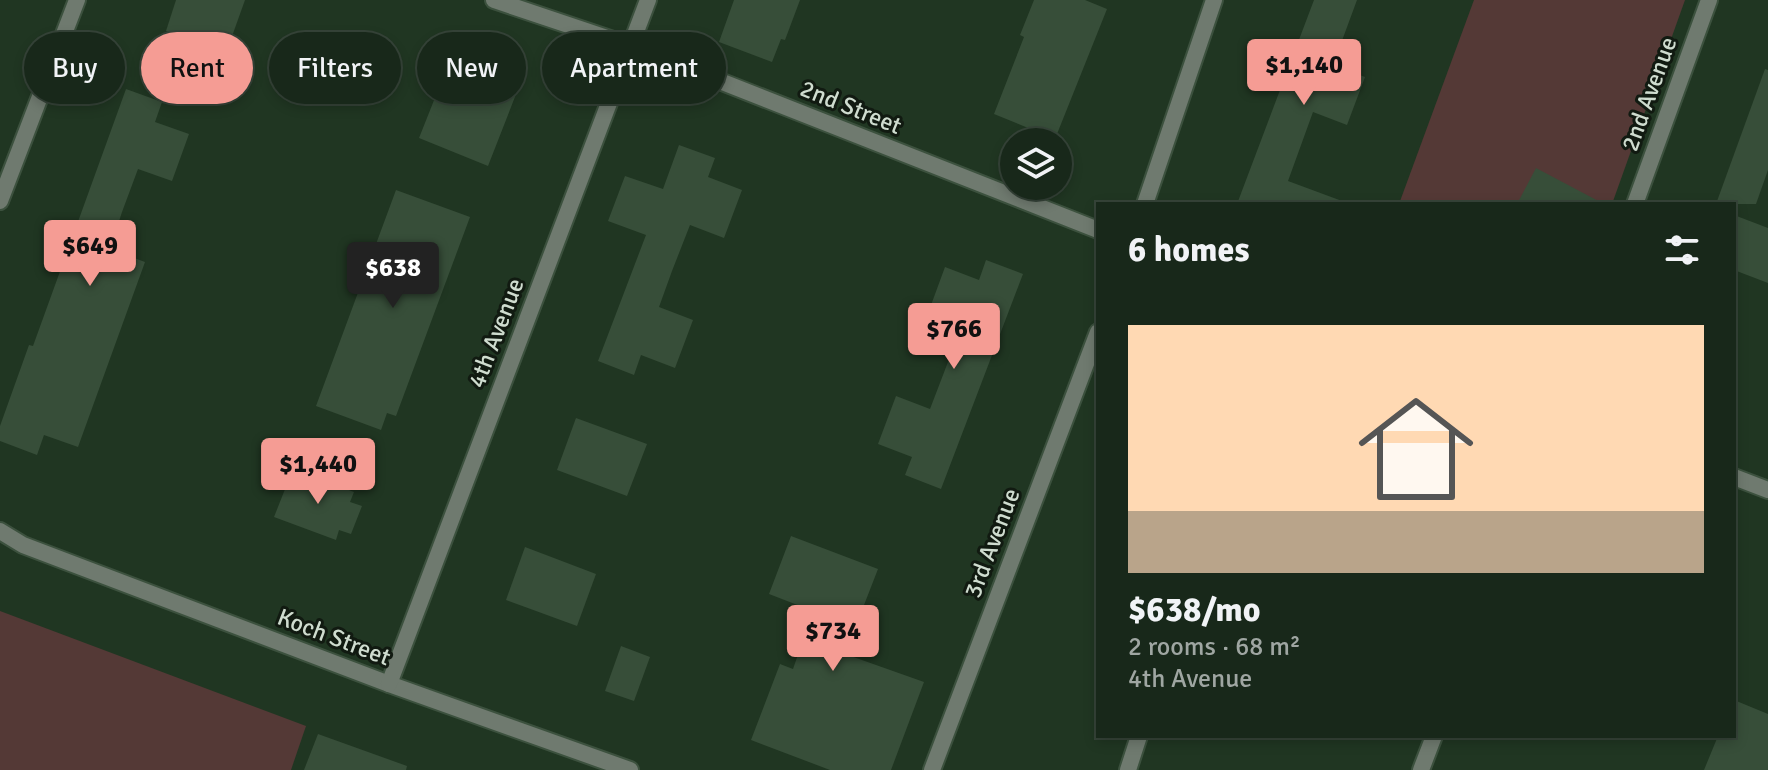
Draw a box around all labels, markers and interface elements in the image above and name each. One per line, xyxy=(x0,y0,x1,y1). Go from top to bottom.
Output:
chip: Buy xyxy=(24,32,125,104)
chip: Rent xyxy=(141,32,253,104)
chip: Filters xyxy=(269,32,401,104)
chip: New xyxy=(417,32,526,104)
chip: Apartment xyxy=(542,32,726,104)
street label: 2nd Avenue xyxy=(1615,33,1683,155)
pin: $1,140 xyxy=(1239,39,1369,107)
text: $1,140 xyxy=(1265,49,1343,81)
street label: 2nd Street xyxy=(796,73,906,141)
map controls xyxy=(1000,128,1072,200)
button: layers xyxy=(1000,128,1072,200)
pin: $649 xyxy=(43,220,137,288)
icon: filters xyxy=(1660,228,1704,272)
text: 6 homes xyxy=(1128,229,1249,271)
text: $649 xyxy=(62,230,118,262)
pin: $638 xyxy=(346,242,440,310)
text: $638 xyxy=(365,252,421,284)
street label: 4th Avenue xyxy=(461,274,531,392)
pin: $766 xyxy=(907,303,1001,371)
text: $766 xyxy=(926,313,982,345)
icon: home xyxy=(1344,377,1488,521)
pin: $1,440 xyxy=(253,438,383,506)
text: $1,440 xyxy=(279,448,357,480)
street label: 3rd Avenue xyxy=(957,484,1027,602)
text: $638/mo xyxy=(1128,589,1261,631)
street label: Koch Street xyxy=(273,602,395,672)
pin: $734 xyxy=(786,605,880,673)
text: $734 xyxy=(805,615,861,647)
text: 2 rooms · 68 m² xyxy=(1128,631,1301,663)
text: 4th Avenue xyxy=(1128,663,1252,695)

